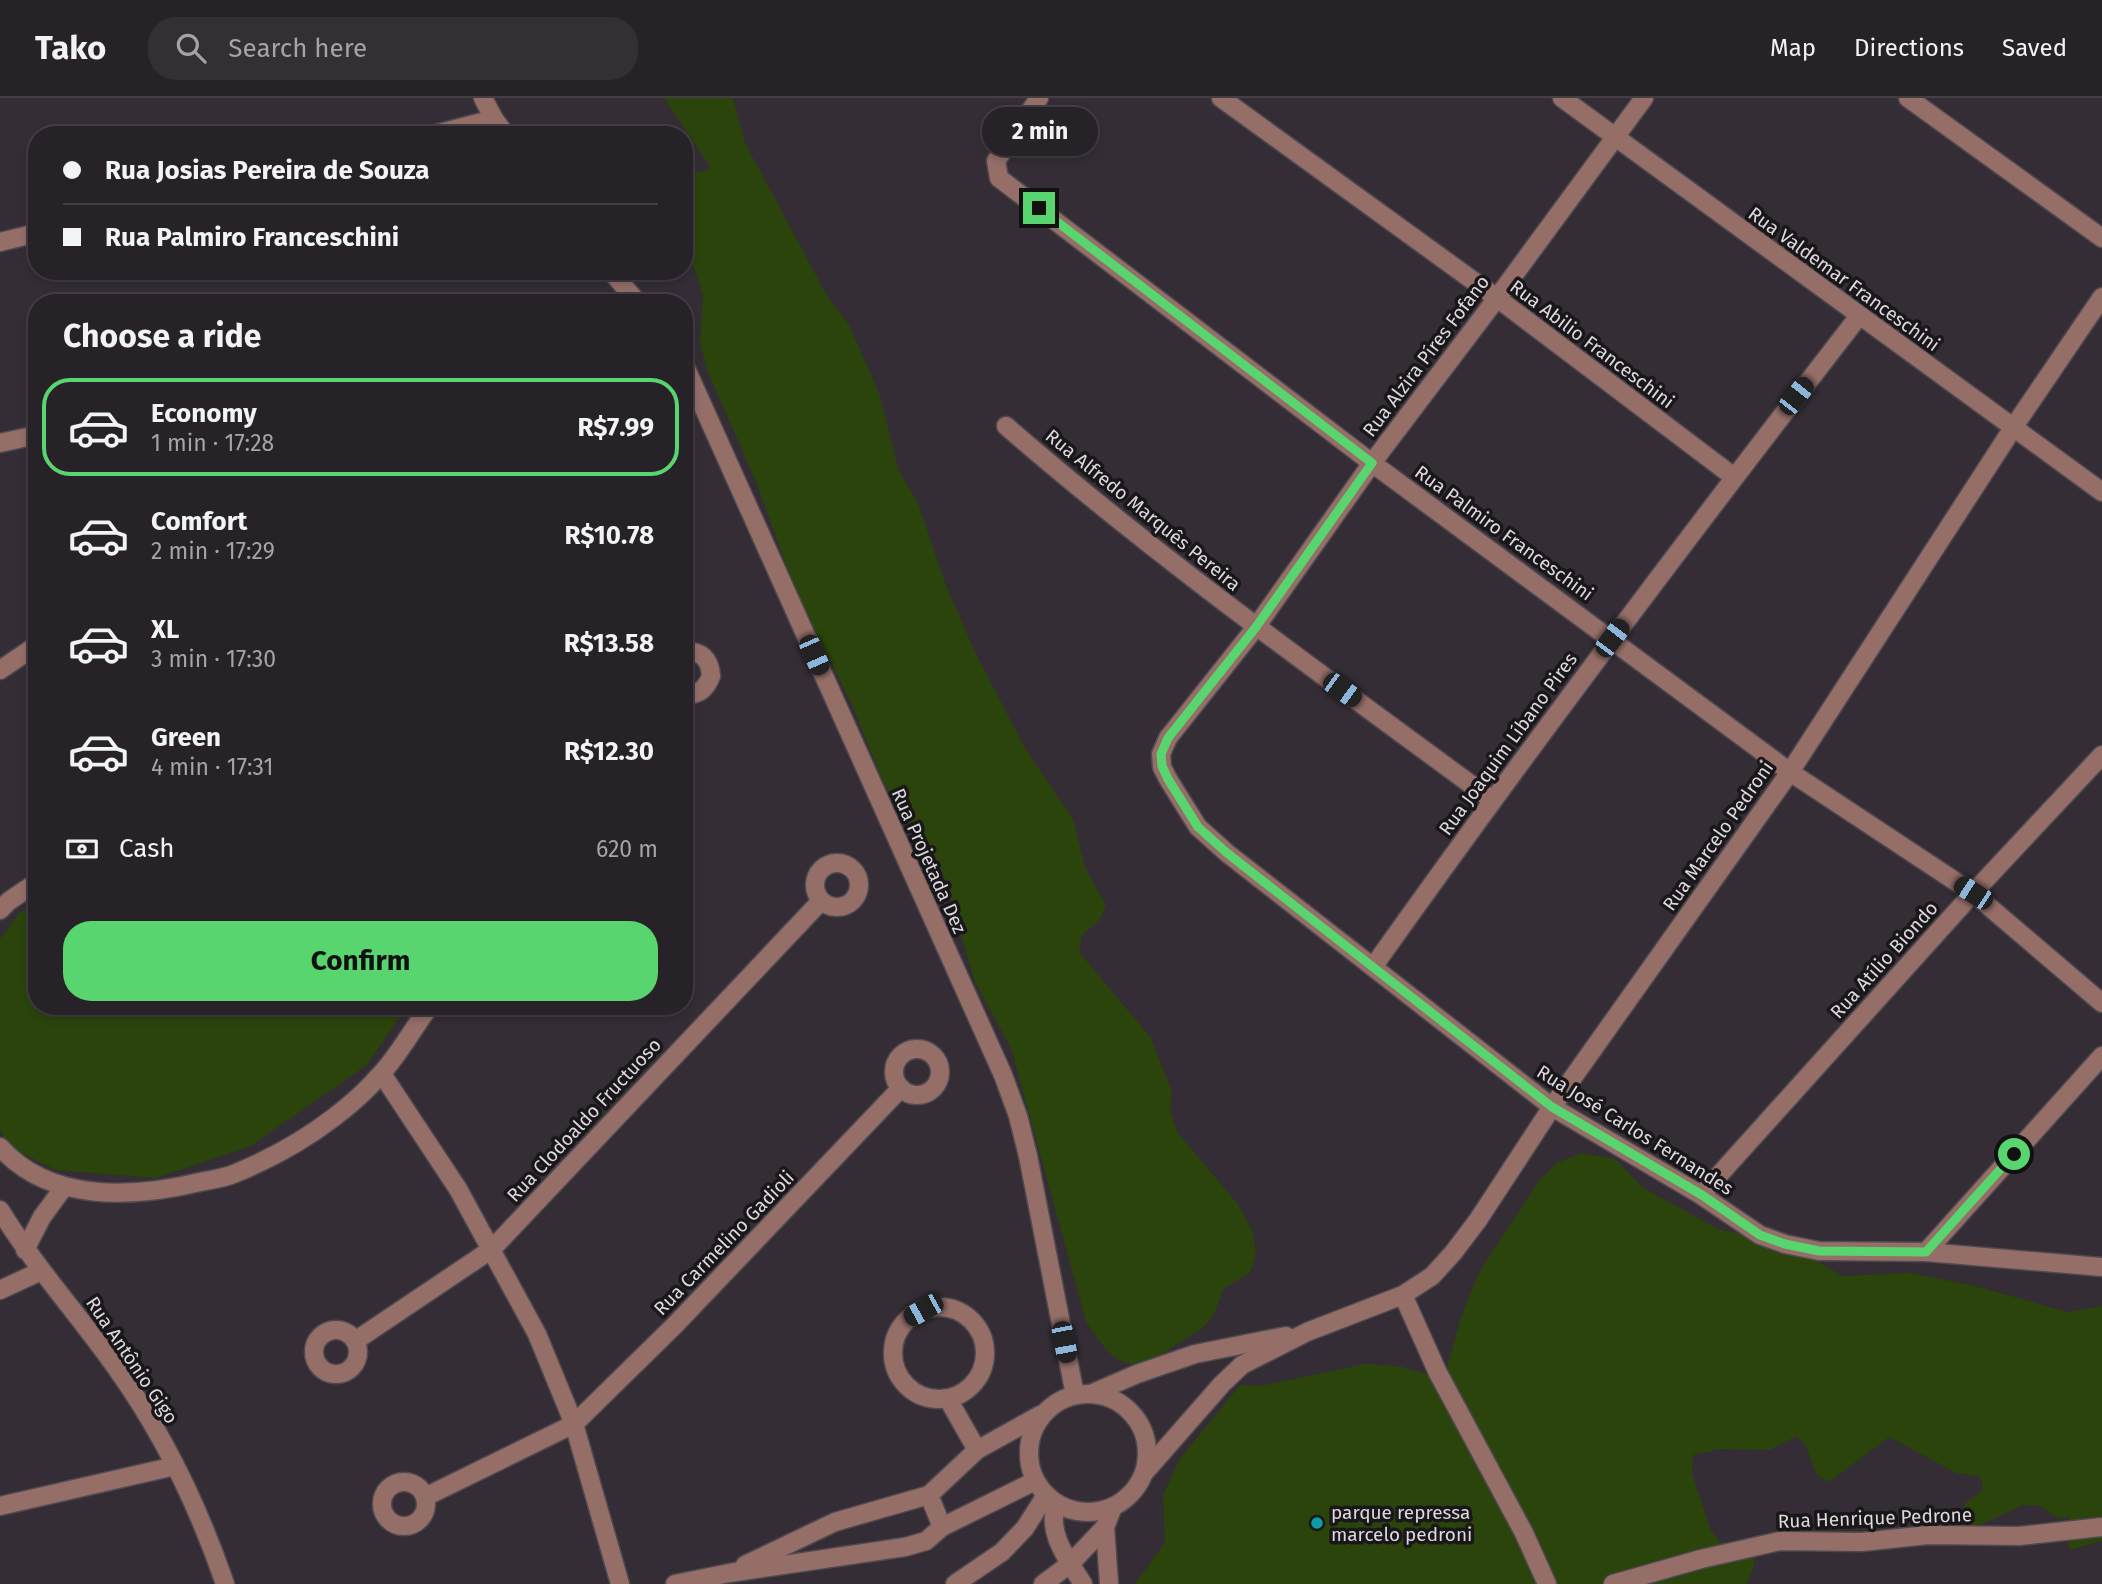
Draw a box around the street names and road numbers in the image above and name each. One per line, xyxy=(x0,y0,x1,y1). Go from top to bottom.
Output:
street label: Rua Valdemar Franceschini xyxy=(1744,202,1944,356)
street label: Rua Alzira Píres Fofano xyxy=(1358,271,1494,441)
street label: Rua Abilio Franceschini xyxy=(1505,275,1679,413)
street label: Rua Alfredo Marquês Pereira xyxy=(1041,424,1245,596)
street label: Rua Palmiro Franceschini xyxy=(1410,461,1598,605)
street label: Rua Joaquim Líbano Pires xyxy=(1434,648,1582,840)
street label: Rua Marcelo Pedroni xyxy=(1658,757,1778,915)
street label: Rua Projetada Dez xyxy=(887,785,971,937)
street label: Rua Atílio Biondo xyxy=(1825,897,1943,1023)
street label: Rua Clodoaldo Fructuoso xyxy=(502,1033,666,1207)
street label: Rua José Carlos Fernandes xyxy=(1533,1060,1738,1200)
street label: Rua Carmelino Gadioli xyxy=(649,1166,799,1320)
street label: Rua Antônio Gigo xyxy=(81,1292,183,1428)
street label: Rua Henrique Pedrone xyxy=(1777,1503,1973,1533)

